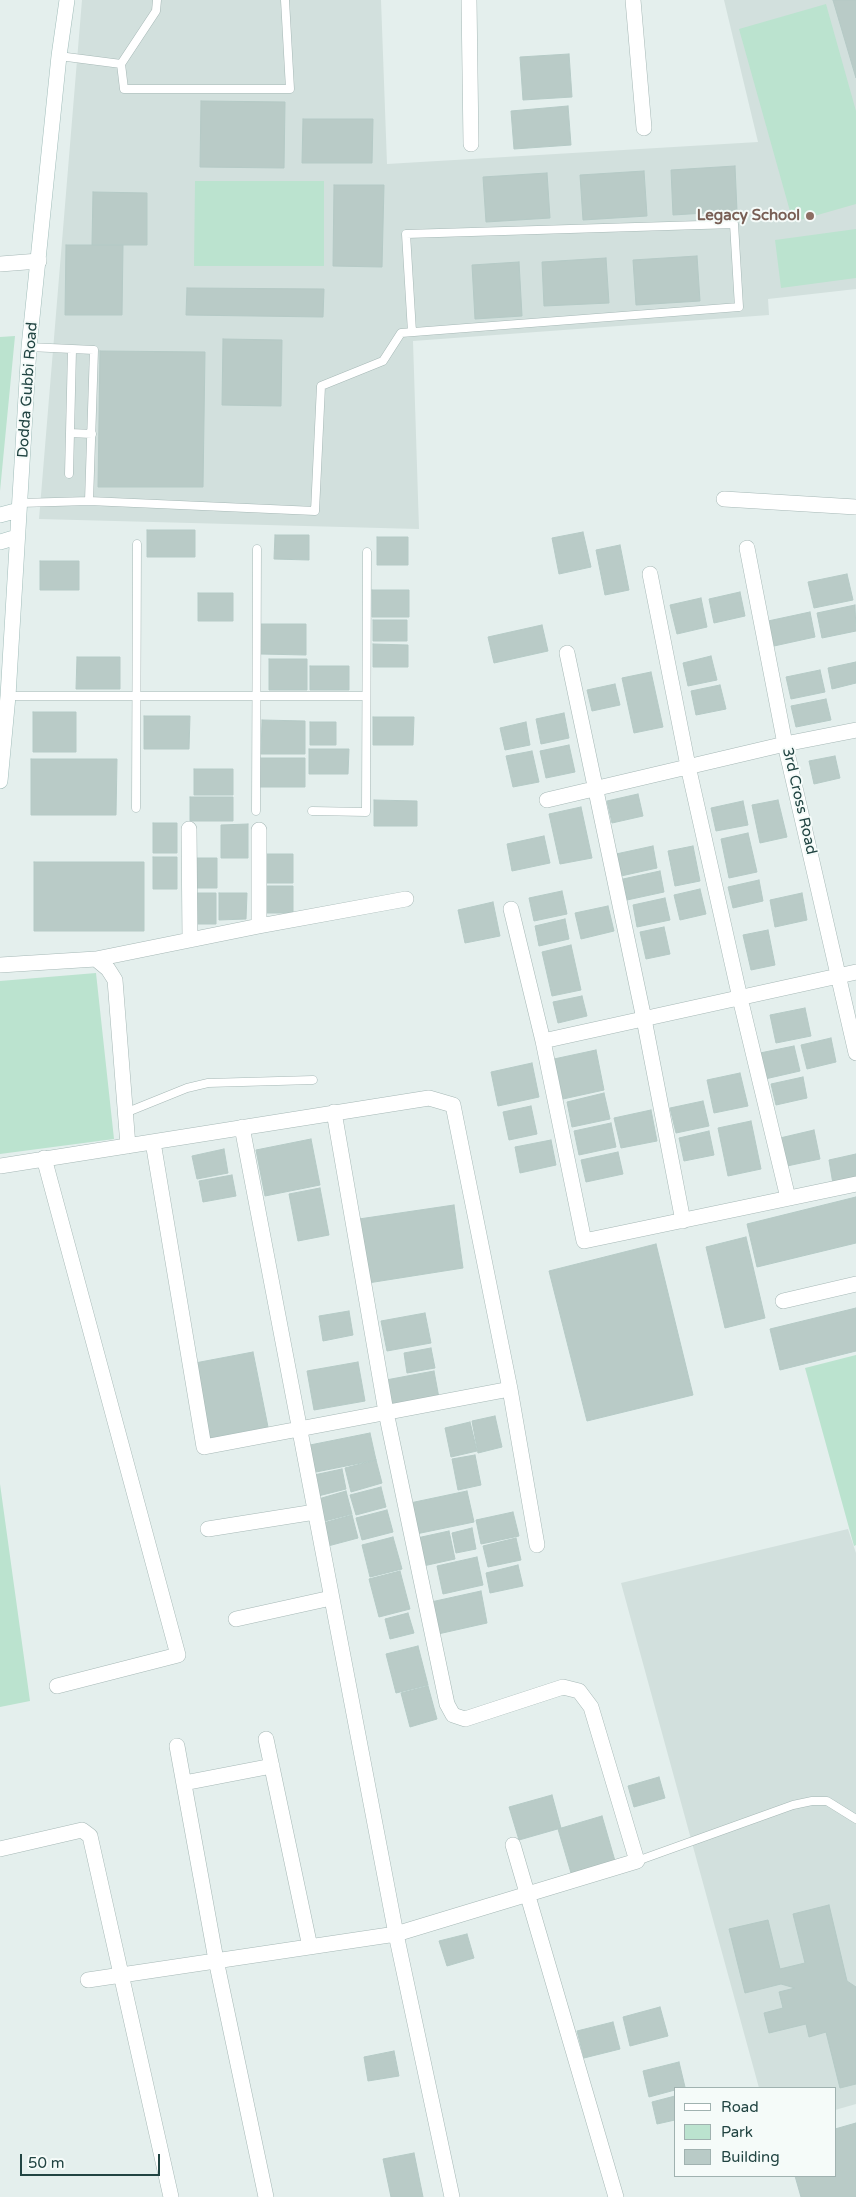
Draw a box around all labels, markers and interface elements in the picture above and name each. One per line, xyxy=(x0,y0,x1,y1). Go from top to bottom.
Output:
place label: Legacy School xyxy=(697,207,800,225)
marker: Legacy School xyxy=(804,210,816,222)
street label: Dodda Gubbi Road xyxy=(14,321,42,459)
street label: 3rd Cross Road xyxy=(778,746,820,856)
legend xyxy=(674,2087,836,2177)
text: Road xyxy=(721,2098,759,2116)
text: Park xyxy=(721,2123,753,2141)
scale bar xyxy=(22,2144,162,2176)
text: Building xyxy=(721,2148,780,2166)
text: 50 m xyxy=(28,2154,65,2172)

